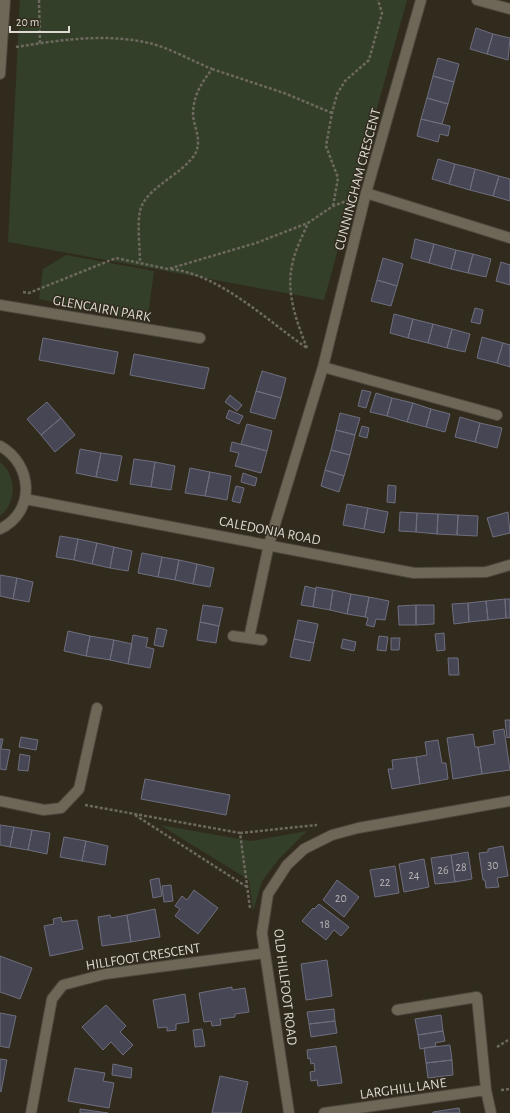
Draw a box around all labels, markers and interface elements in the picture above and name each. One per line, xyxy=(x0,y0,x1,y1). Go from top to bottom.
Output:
scale bar xyxy=(10,8,69,34)
text: 20 m xyxy=(16,16,39,28)
street label: CUNNINGHAM CRESCENT xyxy=(332,107,384,252)
street label: GLENCAIRN PARK xyxy=(52,293,152,325)
street label: CALEDONIA ROAD xyxy=(218,514,322,548)
house number: 30 xyxy=(487,859,499,871)
house number: 28 xyxy=(455,861,467,873)
house number: 26 xyxy=(437,864,449,876)
house number: 24 xyxy=(408,869,420,881)
house number: 22 xyxy=(380,876,391,888)
house number: 20 xyxy=(335,892,347,904)
house number: 18 xyxy=(320,918,330,930)
street label: OLD HILLFOOT ROAD xyxy=(271,928,299,1046)
street label: HILLFOOT CRESCENT xyxy=(85,941,202,973)
street label: LARGHILL LANE xyxy=(359,1076,448,1102)

